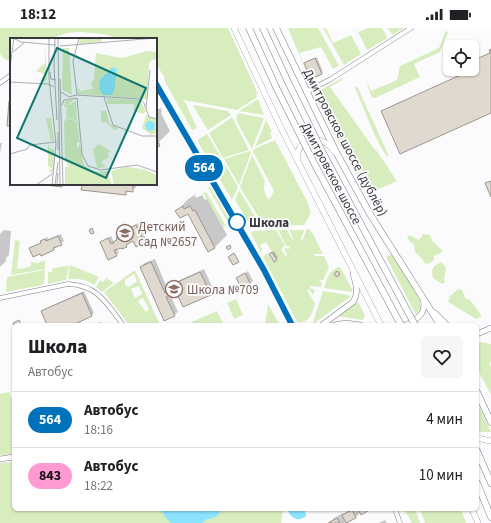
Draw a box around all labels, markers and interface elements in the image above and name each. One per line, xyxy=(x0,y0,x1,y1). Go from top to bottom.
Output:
text: 18:12 xyxy=(20,4,56,25)
inset map xyxy=(10,38,157,185)
map controls xyxy=(443,40,479,76)
button: locate xyxy=(443,40,479,76)
street label: Дмитровское шоссе (дублёр) xyxy=(300,66,392,218)
street label: Дмитровское шоссе xyxy=(298,119,366,227)
line badge: 564 xyxy=(181,155,227,181)
text: 564 xyxy=(193,158,215,178)
marker: Школа xyxy=(228,213,246,231)
place label: Школа xyxy=(249,214,289,232)
place label: Детский сад №2657 xyxy=(138,218,197,251)
school or university icon: Детский сад №2657 xyxy=(115,223,135,243)
school or university icon: Школа №709 xyxy=(164,279,184,299)
place label: Школа №709 xyxy=(187,281,259,299)
text: Школа xyxy=(28,334,87,361)
button: heart xyxy=(421,336,463,378)
text: Автобус xyxy=(28,363,73,381)
text: Автобус xyxy=(84,400,138,421)
text: 4 мин xyxy=(426,409,463,430)
text: 564 xyxy=(39,410,61,430)
text: 18:16 xyxy=(84,421,113,439)
text: Автобус xyxy=(84,456,138,477)
text: 10 мин xyxy=(419,465,463,486)
text: 843 xyxy=(39,466,61,486)
text: 18:22 xyxy=(84,477,113,495)

